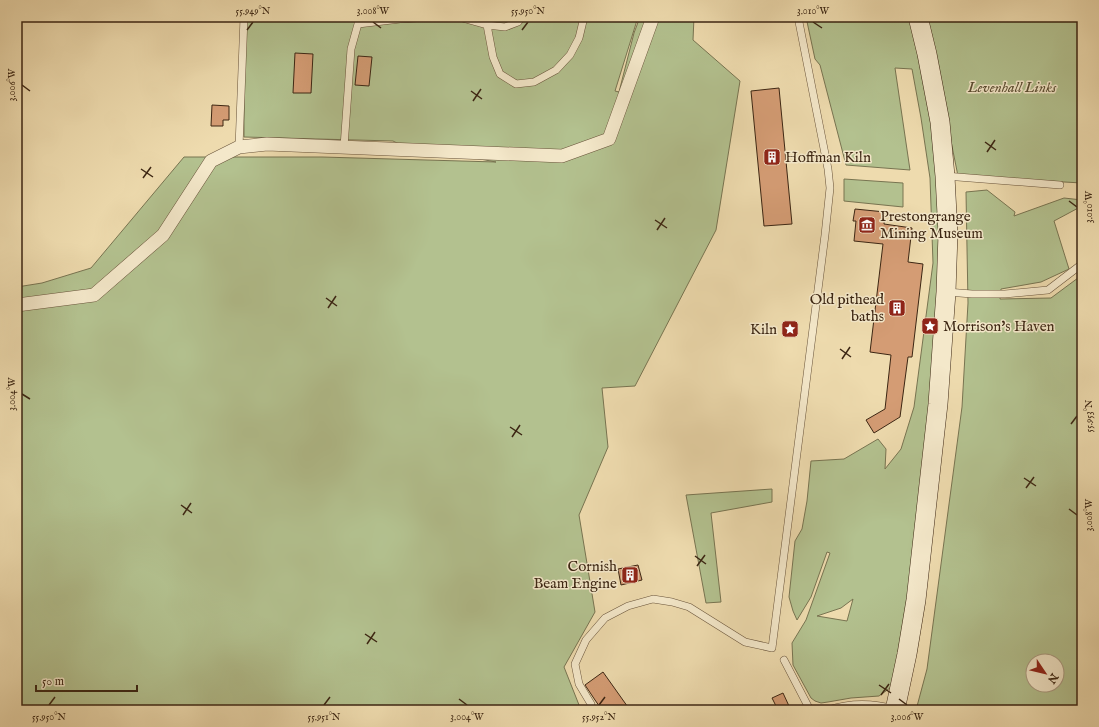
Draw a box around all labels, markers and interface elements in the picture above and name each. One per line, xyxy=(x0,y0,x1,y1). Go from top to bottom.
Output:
text: 55.949°N xyxy=(236,5,271,18)
text: 3.008°W xyxy=(357,5,390,18)
text: 55.950°N xyxy=(511,5,545,18)
text: 3.010°W xyxy=(797,5,829,18)
text: 3.006°W xyxy=(6,68,19,101)
park label: Levenhall Links xyxy=(967,78,1057,97)
building icon: Hoffman Kiln xyxy=(762,147,782,167)
place label: Hoffman Kiln xyxy=(785,148,871,167)
text: 3.010°W xyxy=(1083,191,1096,223)
place label: Prestongrange Mining Museum xyxy=(880,207,983,243)
museum icon: Prestongrange Mining Museum xyxy=(857,215,877,235)
place label: Old pithead baths xyxy=(810,290,885,326)
building icon: Old pithead baths xyxy=(887,298,907,318)
place icon: Morrison's Haven xyxy=(920,316,940,336)
place label: Morrison's Haven xyxy=(943,317,1055,336)
place icon: Kiln xyxy=(780,319,800,339)
place label: Kiln xyxy=(750,320,777,339)
text: 3.004°W xyxy=(6,377,19,411)
text: 55.953°N xyxy=(1083,399,1096,432)
text: 3.008°W xyxy=(1083,498,1096,531)
place label: Cornish Beam Engine xyxy=(533,557,617,593)
building icon: Cornish Beam Engine xyxy=(620,565,640,585)
north arrow xyxy=(1025,653,1065,693)
scale bar xyxy=(36,667,137,693)
text: N xyxy=(1044,669,1061,686)
text: 50 m xyxy=(42,674,64,689)
text: 55.950°N xyxy=(32,711,66,724)
text: 55.951°N xyxy=(308,711,341,724)
text: 3.004°W xyxy=(450,711,484,724)
text: 55.952°N xyxy=(582,711,616,724)
text: 3.006°W xyxy=(891,711,924,724)

